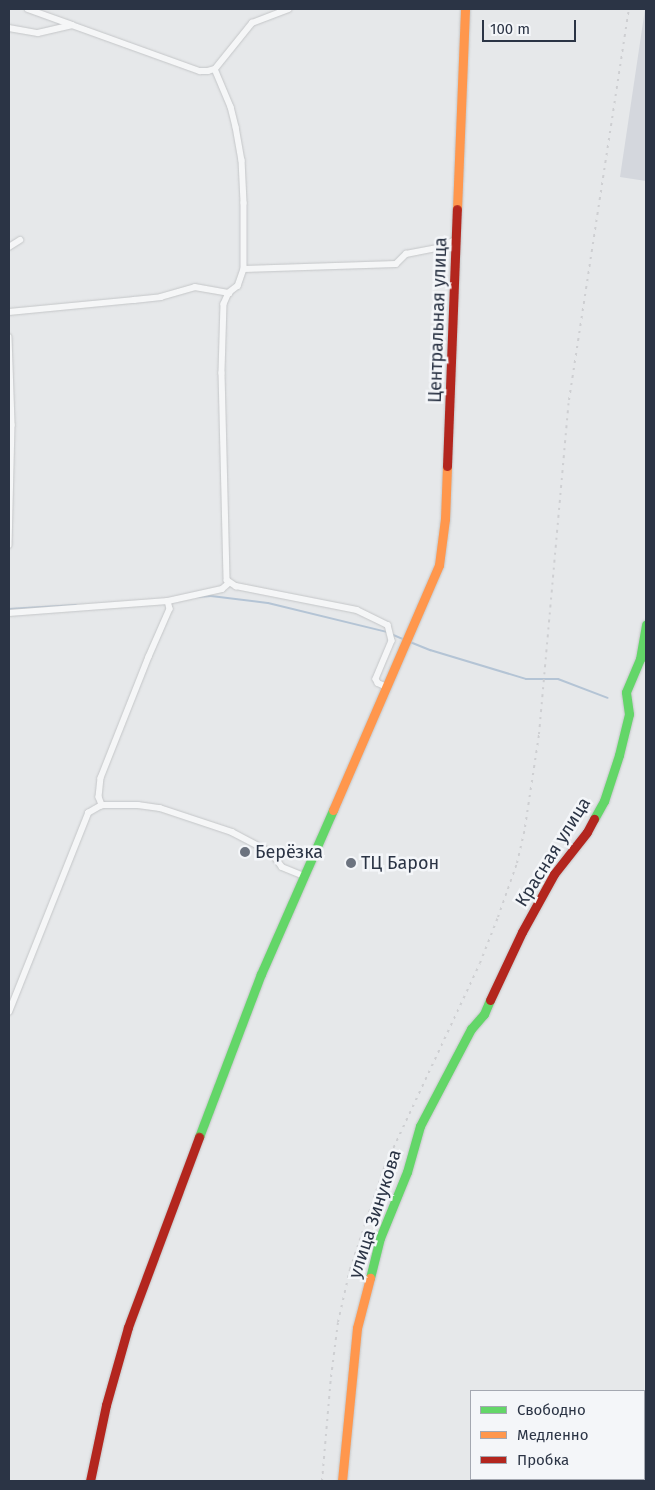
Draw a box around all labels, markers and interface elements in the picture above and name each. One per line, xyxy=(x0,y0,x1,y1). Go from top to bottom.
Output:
scale bar xyxy=(485,10,579,42)
text: 100 m xyxy=(490,20,530,38)
street label: Центральная улица xyxy=(424,237,452,403)
street label: Красная улица xyxy=(511,793,595,911)
place label: Берёзка xyxy=(255,841,323,863)
marker: Берёзка xyxy=(239,846,251,858)
place label: ТЦ Барон xyxy=(361,852,439,874)
marker: ТЦ Барон xyxy=(345,857,357,869)
street label: улица Зинукова xyxy=(344,1147,406,1281)
legend xyxy=(470,1390,645,1480)
text: Свободно xyxy=(517,1401,586,1419)
text: Медленно xyxy=(517,1426,589,1444)
text: Пробка xyxy=(517,1451,569,1469)

